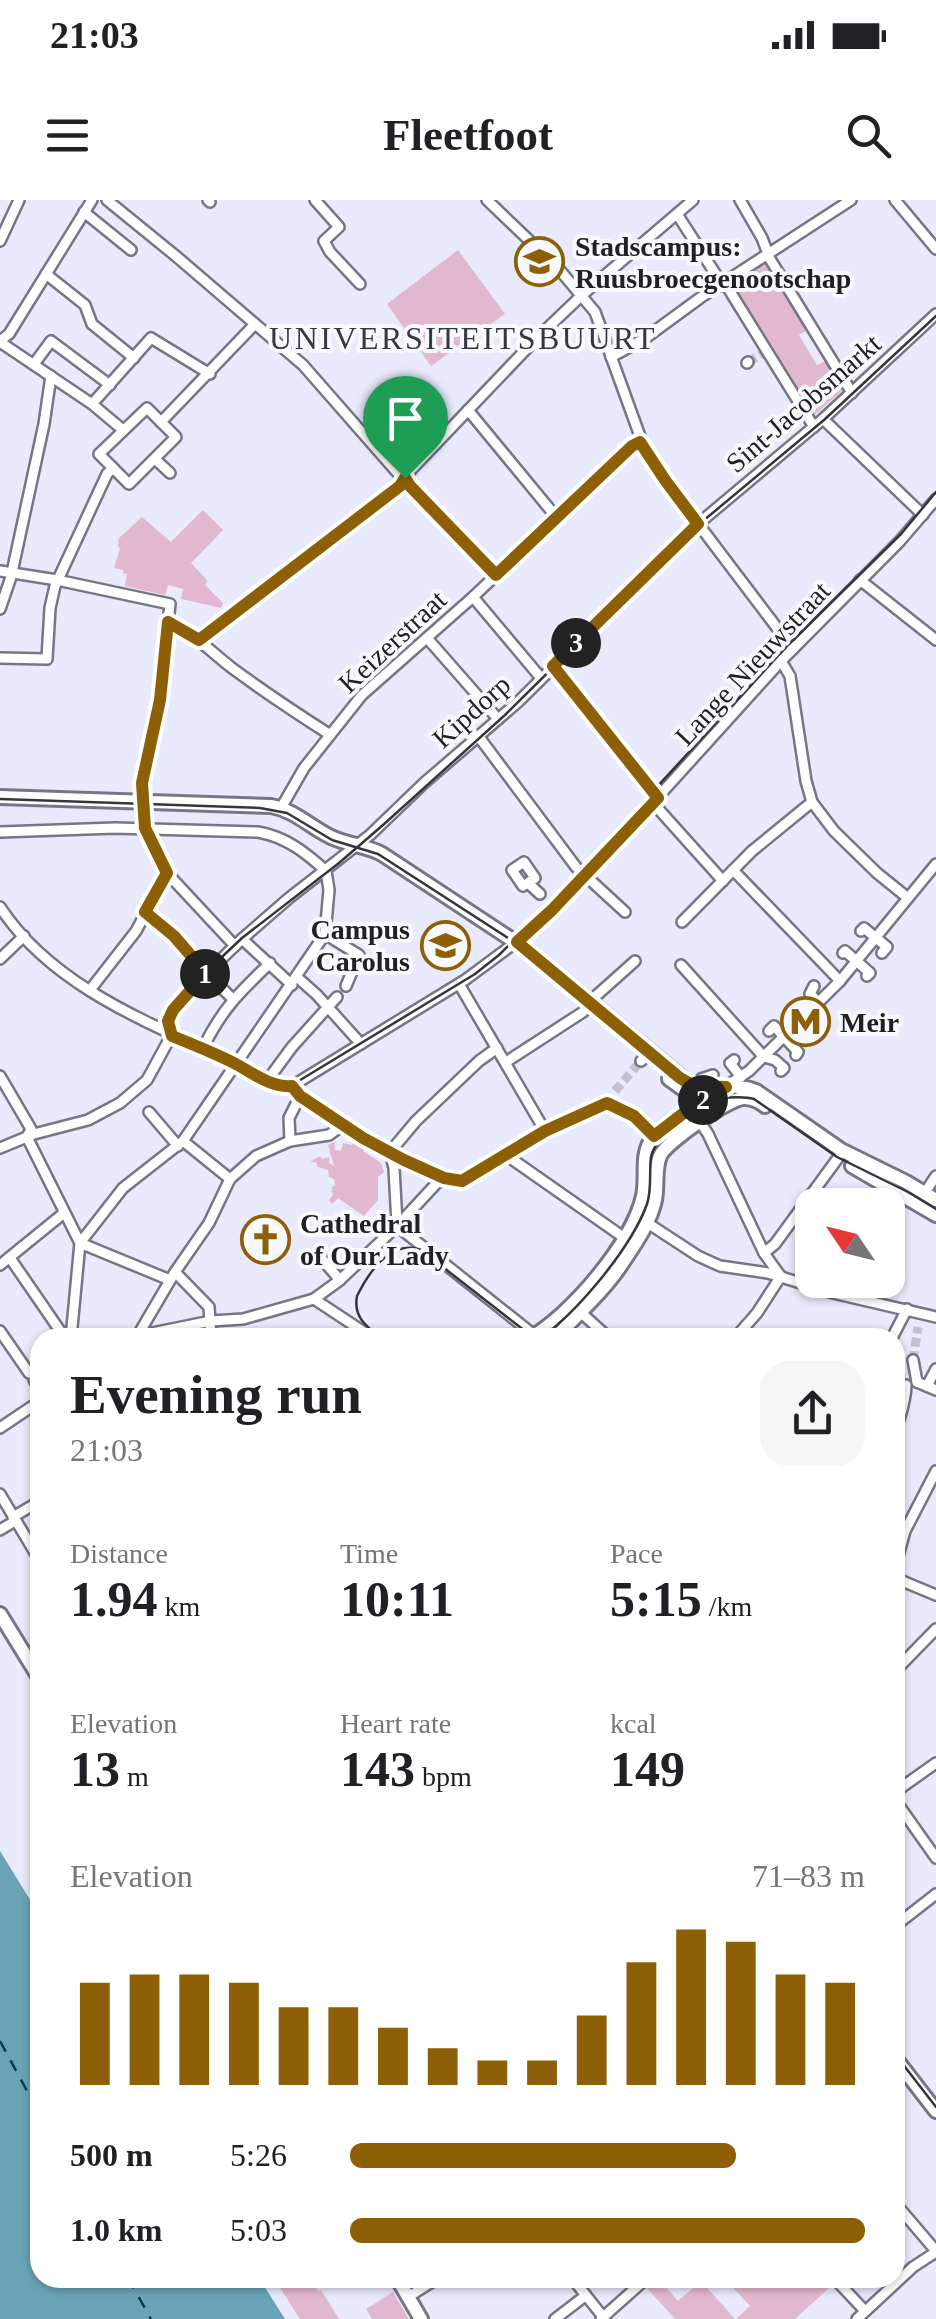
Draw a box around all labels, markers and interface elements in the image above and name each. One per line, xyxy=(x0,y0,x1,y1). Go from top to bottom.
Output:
text: 21:03 xyxy=(50,14,139,56)
icon: menu xyxy=(40,108,95,163)
icon: search xyxy=(841,108,896,163)
text: Fleetfoot xyxy=(383,110,553,160)
place label: Stadscampus: Ruusbroecgenootschap xyxy=(575,231,851,294)
school or university icon: Stadscampus: Ruusbroecgenootschap xyxy=(514,236,566,288)
district label: UNIVERSITEITSBUURT xyxy=(269,320,657,356)
street label: Sint-Jacobsmarkt xyxy=(720,328,887,479)
pin xyxy=(363,376,448,479)
icon: arrive xyxy=(378,391,433,446)
street label: Lange Nieuwstraat xyxy=(669,575,836,752)
street label: Keizerstraat xyxy=(332,584,453,699)
pin: 3 xyxy=(551,618,601,668)
text: 3 xyxy=(569,627,583,658)
street label: Kipdorp xyxy=(426,669,516,754)
place label: Campus Carolus xyxy=(310,914,410,977)
school or university icon: Campus Carolus xyxy=(419,919,471,971)
pin: 1 xyxy=(180,949,230,999)
text: 1 xyxy=(198,958,212,989)
metro station icon: Meir xyxy=(779,996,831,1048)
place label: Meir xyxy=(840,1007,899,1038)
pin: 2 xyxy=(678,1075,728,1125)
text: 2 xyxy=(696,1084,710,1115)
north arrow xyxy=(795,1188,905,1298)
map controls xyxy=(795,1188,905,1298)
place label: Cathedral of Our Lady xyxy=(300,1208,449,1271)
church icon: Cathedral of Our Lady xyxy=(239,1213,291,1265)
button: share xyxy=(760,1361,865,1466)
text: Evening run xyxy=(70,1364,362,1425)
text: 21:03 xyxy=(70,1432,143,1468)
text: Distance xyxy=(70,1538,168,1569)
text: Time xyxy=(340,1538,398,1569)
text: Pace xyxy=(610,1538,663,1569)
text: 1.94 xyxy=(70,1571,158,1627)
text: 10:11 xyxy=(340,1571,454,1627)
text: 5:15 xyxy=(610,1571,702,1627)
text: km xyxy=(158,1591,200,1622)
text: /km xyxy=(702,1591,752,1622)
text: Elevation xyxy=(70,1708,177,1739)
text: Heart rate xyxy=(340,1708,451,1739)
text: kcal xyxy=(610,1708,657,1739)
text: 13 xyxy=(70,1741,120,1797)
text: 143 xyxy=(340,1741,415,1797)
text: 149 xyxy=(610,1741,685,1797)
text: m xyxy=(120,1761,149,1792)
text: bpm xyxy=(415,1761,472,1792)
text: Elevation xyxy=(70,1858,193,1894)
text: 71–83 m xyxy=(752,1858,865,1894)
text: 500 m xyxy=(70,2137,153,2173)
text: 5:26 xyxy=(230,2137,287,2173)
text: 1.0 km xyxy=(70,2212,162,2248)
text: 5:03 xyxy=(230,2212,287,2248)

